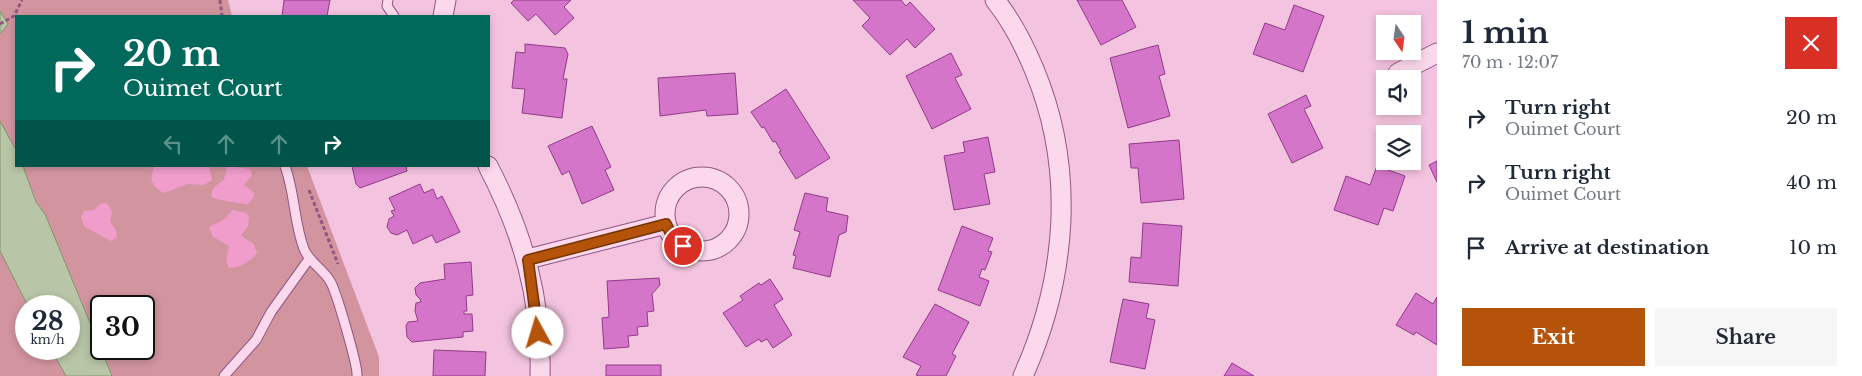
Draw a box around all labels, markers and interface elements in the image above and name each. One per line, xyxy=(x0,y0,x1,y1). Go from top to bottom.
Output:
text: 1 min xyxy=(1462,14,1549,51)
north arrow xyxy=(1376,15,1421,60)
map controls xyxy=(1376,15,1421,170)
button: close xyxy=(1785,17,1837,69)
text: 20 m xyxy=(123,32,220,75)
icon: right xyxy=(40,35,105,100)
text: 70 m · 12:07 xyxy=(1462,52,1558,72)
button: sound xyxy=(1376,70,1421,115)
text: Ouimet Court xyxy=(123,75,282,102)
text: Turn right xyxy=(1505,96,1611,119)
icon: right xyxy=(1462,104,1490,132)
text: 20 m xyxy=(1786,106,1837,129)
text: Ouimet Court xyxy=(1505,119,1621,139)
button: layers xyxy=(1376,125,1421,170)
icon: left xyxy=(159,130,187,158)
icon: ahead xyxy=(212,130,240,158)
icon: ahead xyxy=(265,130,293,158)
icon: right xyxy=(318,130,346,158)
text: Turn right xyxy=(1505,161,1611,184)
icon: right xyxy=(1462,169,1490,197)
text: 40 m xyxy=(1786,171,1837,194)
text: Ouimet Court xyxy=(1505,184,1621,204)
pin xyxy=(662,225,704,267)
icon: arrive xyxy=(669,232,697,260)
icon: arrive xyxy=(1462,234,1490,262)
text: Arrive at destination xyxy=(1505,236,1709,259)
text: 10 m xyxy=(1789,236,1837,259)
speed limit sign: 30 xyxy=(90,295,155,360)
text: 28 xyxy=(31,306,64,337)
position arrow xyxy=(511,306,563,358)
button: Exit xyxy=(1462,308,1645,366)
button: Share xyxy=(1655,308,1837,366)
text: km/h xyxy=(30,332,65,347)

